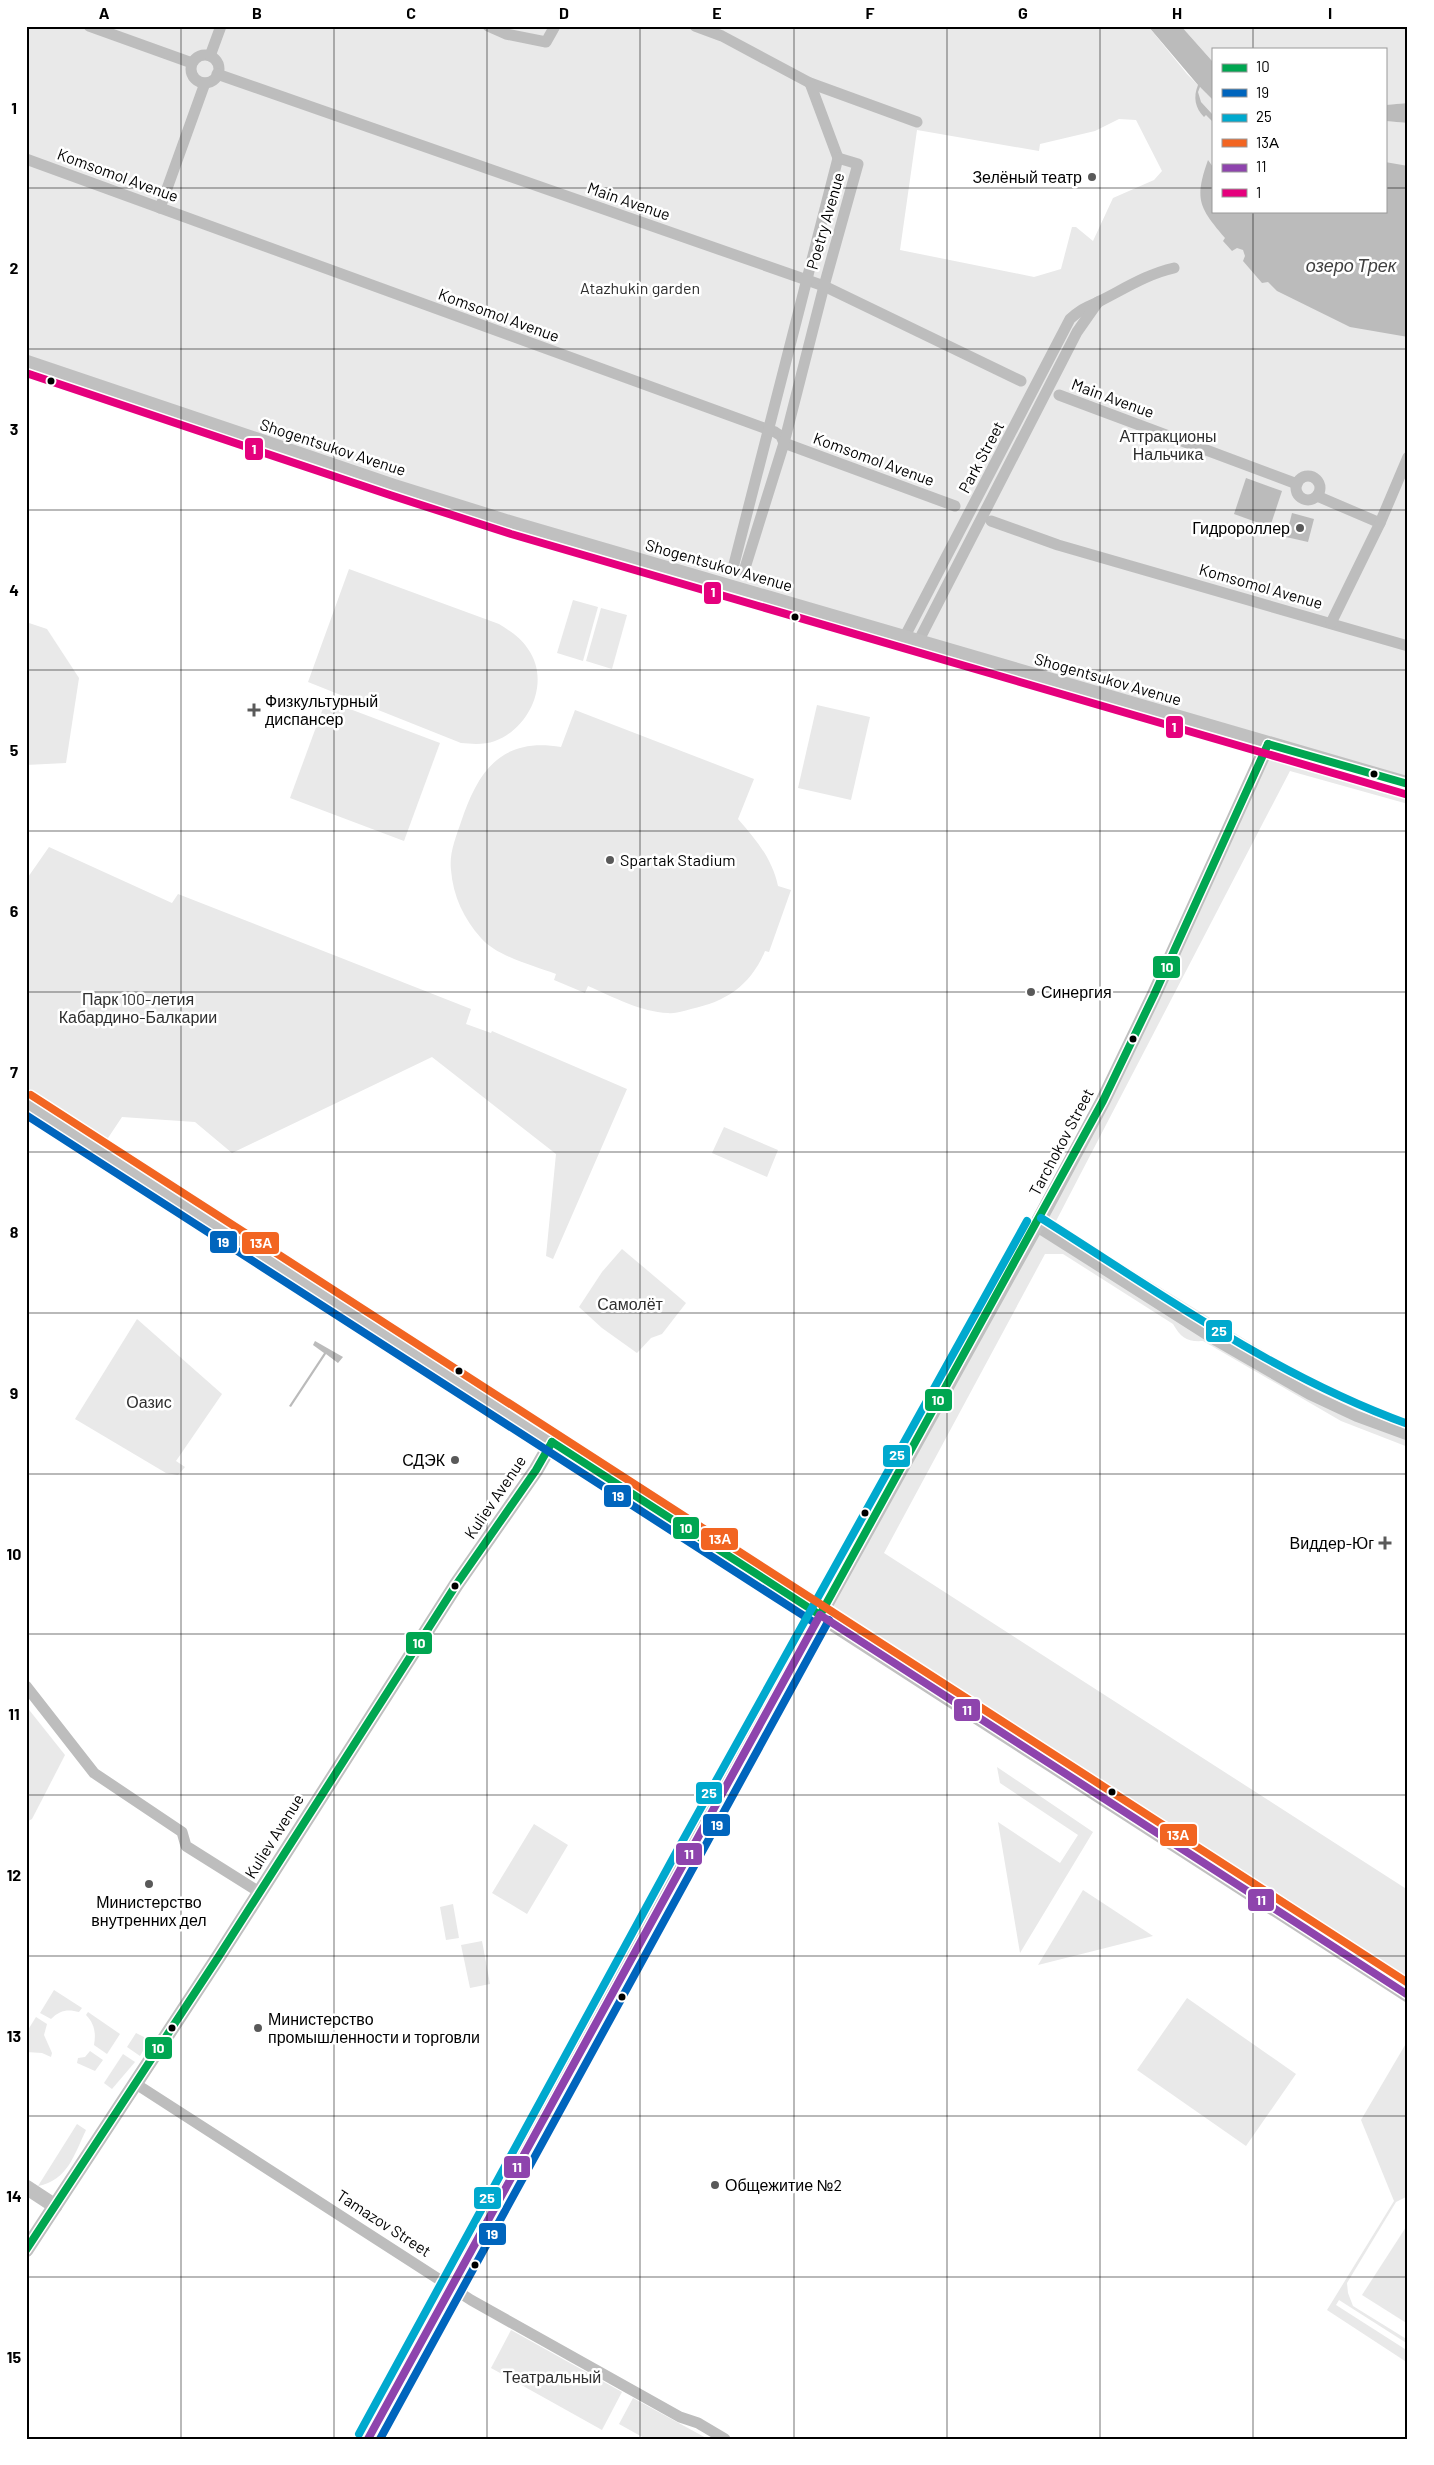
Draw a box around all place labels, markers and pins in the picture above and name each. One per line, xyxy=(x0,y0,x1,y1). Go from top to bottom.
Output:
place label: Зелёный театр xyxy=(972,167,1082,186)
marker: Зелёный театр xyxy=(1086,171,1098,183)
unlabelled marker xyxy=(46,376,56,386)
place label: Гидророллер xyxy=(1192,518,1290,537)
marker: Гидророллер xyxy=(1294,522,1306,534)
unlabelled marker xyxy=(790,612,800,622)
place label: Физкультурный диспансер xyxy=(265,691,378,728)
marker: Физкультурный диспансер xyxy=(247,703,261,717)
unlabelled marker xyxy=(1369,769,1379,779)
place label: Spartak Stadium xyxy=(620,850,736,869)
marker: Spartak Stadium xyxy=(604,854,616,866)
place label: Синергия xyxy=(1041,982,1112,1001)
marker: Синергия xyxy=(1025,986,1037,998)
unlabelled marker xyxy=(1128,1034,1138,1044)
unlabelled marker xyxy=(454,1366,464,1376)
place label: СДЭК xyxy=(402,1450,446,1469)
marker: СДЭК xyxy=(449,1454,461,1466)
unlabelled marker xyxy=(860,1508,870,1518)
place label: Виддер-Юг xyxy=(1290,1533,1374,1552)
marker: Виддер-Юг xyxy=(1378,1536,1392,1550)
unlabelled marker xyxy=(450,1581,460,1591)
unlabelled marker xyxy=(1107,1787,1117,1797)
marker: Министерство внутренних дел xyxy=(143,1878,155,1890)
place label: Министерство внутренних дел xyxy=(91,1892,207,1929)
unlabelled marker xyxy=(617,1992,627,2002)
place label: Министерство промышленности и торговли xyxy=(268,2009,480,2046)
marker: Министерство промышленности и торговли xyxy=(252,2022,264,2034)
unlabelled marker xyxy=(167,2023,177,2033)
place label: Общежитие №2 xyxy=(725,2175,842,2194)
marker: Общежитие №2 xyxy=(709,2179,721,2191)
unlabelled marker xyxy=(470,2260,480,2270)

